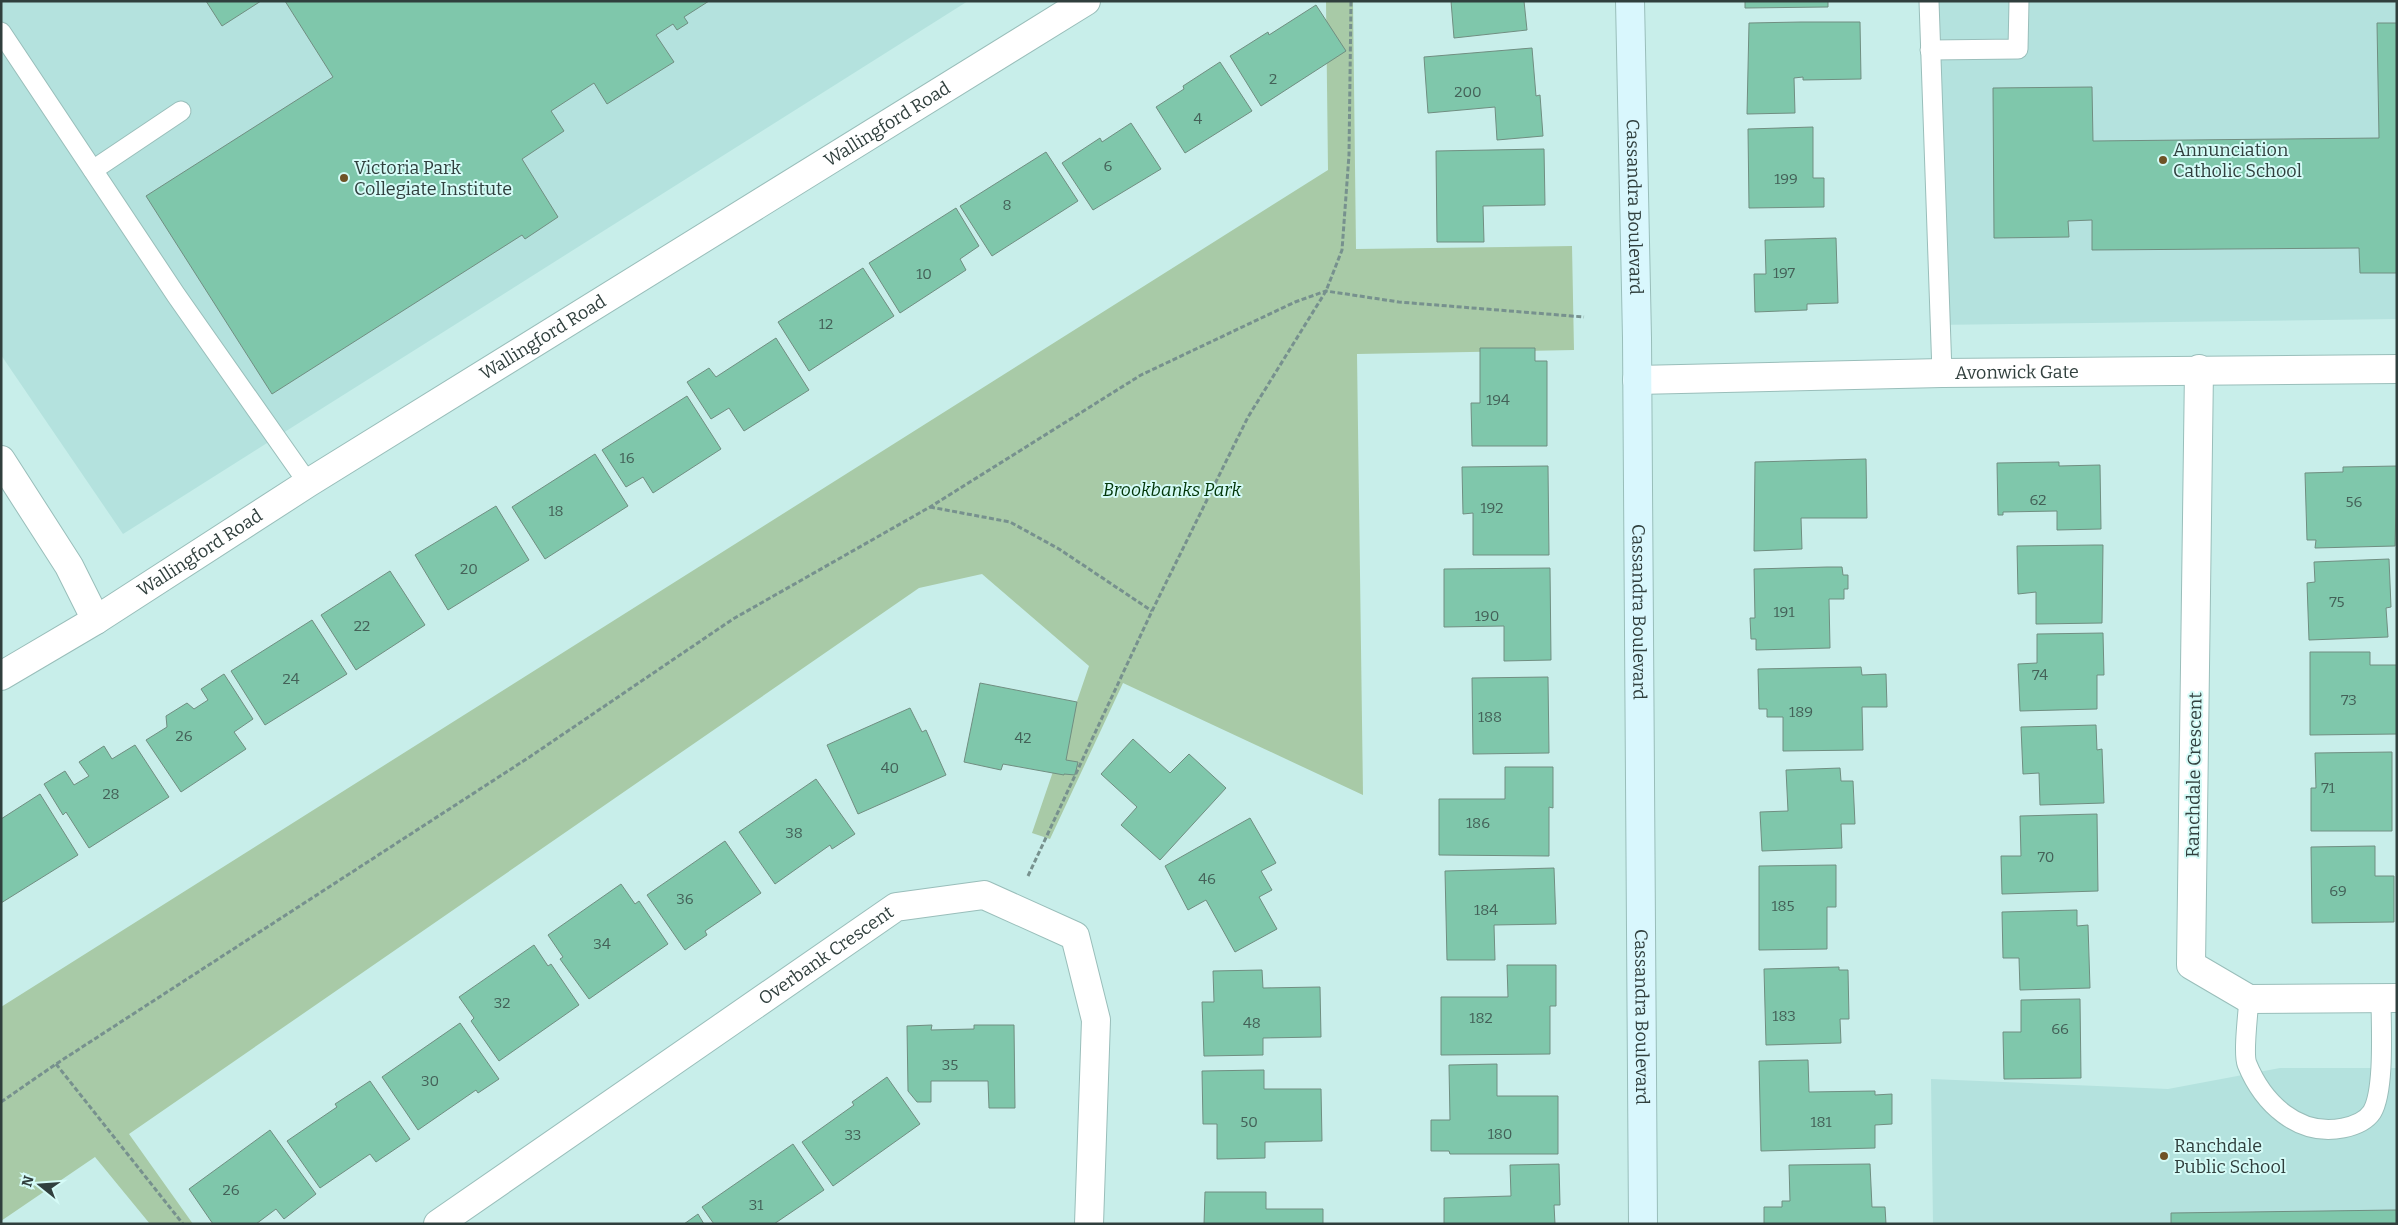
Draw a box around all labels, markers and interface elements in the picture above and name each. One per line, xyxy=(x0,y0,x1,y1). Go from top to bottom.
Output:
house number: 2 xyxy=(1269,70,1277,88)
street label: Wallingford Road xyxy=(820,77,955,172)
house number: 200 xyxy=(1454,83,1482,101)
house number: 4 xyxy=(1194,110,1203,128)
street label: Cassandra Boulevard xyxy=(1621,119,1647,295)
place label: Annunciation Catholic School xyxy=(2173,139,2302,182)
marker: Annunciation Catholic School xyxy=(2157,154,2169,166)
place label: Victoria Park Collegiate Institute xyxy=(354,157,512,200)
house number: 6 xyxy=(1104,157,1113,175)
house number: 199 xyxy=(1774,170,1798,188)
marker: Victoria Park Collegiate Institute xyxy=(338,172,350,184)
house number: 8 xyxy=(1002,196,1012,214)
house number: 197 xyxy=(1773,264,1796,282)
house number: 10 xyxy=(916,265,932,283)
street label: Wallingford Road xyxy=(476,290,610,385)
house number: 12 xyxy=(819,315,833,333)
street label: Avonwick Gate xyxy=(1955,361,2079,384)
house number: 194 xyxy=(1486,391,1510,409)
house number: 16 xyxy=(620,449,635,467)
park label: Brookbanks Park xyxy=(1103,479,1241,501)
house number: 62 xyxy=(2030,491,2046,509)
house number: 56 xyxy=(2346,493,2363,511)
house number: 192 xyxy=(1480,499,1504,517)
house number: 18 xyxy=(548,502,564,520)
street label: Wallingford Road xyxy=(133,504,267,601)
street label: Cassandra Boulevard xyxy=(1627,524,1650,700)
house number: 20 xyxy=(460,560,478,578)
house number: 75 xyxy=(2329,593,2345,611)
house number: 191 xyxy=(1774,603,1794,621)
house number: 190 xyxy=(1475,607,1499,625)
house number: 22 xyxy=(354,617,370,635)
house number: 74 xyxy=(2032,666,2048,684)
house number: 24 xyxy=(283,670,300,688)
house number: 73 xyxy=(2341,691,2357,709)
street label: Ranchdale Crescent xyxy=(2182,692,2206,858)
house number: 189 xyxy=(1789,703,1813,721)
house number: 188 xyxy=(1478,708,1502,726)
house number: 26 xyxy=(176,727,193,745)
house number: 42 xyxy=(1015,729,1031,747)
house number: 40 xyxy=(881,759,899,777)
house number: 71 xyxy=(2321,779,2335,797)
house number: 28 xyxy=(102,785,120,803)
house number: 186 xyxy=(1466,814,1490,832)
house number: 38 xyxy=(785,824,803,842)
house number: 70 xyxy=(2038,848,2054,866)
house number: 46 xyxy=(1198,870,1216,888)
house number: 69 xyxy=(2329,882,2347,900)
house number: 36 xyxy=(676,890,694,908)
house number: 185 xyxy=(1771,897,1795,915)
street label: Overbank Crescent xyxy=(754,901,898,1010)
house number: 184 xyxy=(1474,901,1498,919)
street label: Cassandra Boulevard xyxy=(1630,929,1653,1105)
house number: 34 xyxy=(593,935,611,953)
house number: 32 xyxy=(494,994,510,1012)
house number: 183 xyxy=(1772,1007,1796,1025)
house number: 182 xyxy=(1469,1009,1493,1027)
house number: 48 xyxy=(1243,1014,1261,1032)
house number: 66 xyxy=(2051,1020,2069,1038)
house number: 35 xyxy=(942,1056,958,1074)
house number: 30 xyxy=(421,1072,439,1090)
house number: 50 xyxy=(1240,1113,1258,1131)
house number: 181 xyxy=(1810,1113,1832,1131)
house number: 180 xyxy=(1488,1125,1512,1143)
house number: 33 xyxy=(845,1126,861,1144)
place label: Ranchdale Public School xyxy=(2174,1135,2286,1178)
marker: Ranchdale Public School xyxy=(2158,1150,2170,1162)
north arrow xyxy=(15,1160,65,1210)
text: N xyxy=(18,1174,38,1189)
house number: 26 xyxy=(223,1181,240,1199)
house number: 31 xyxy=(749,1196,763,1214)

